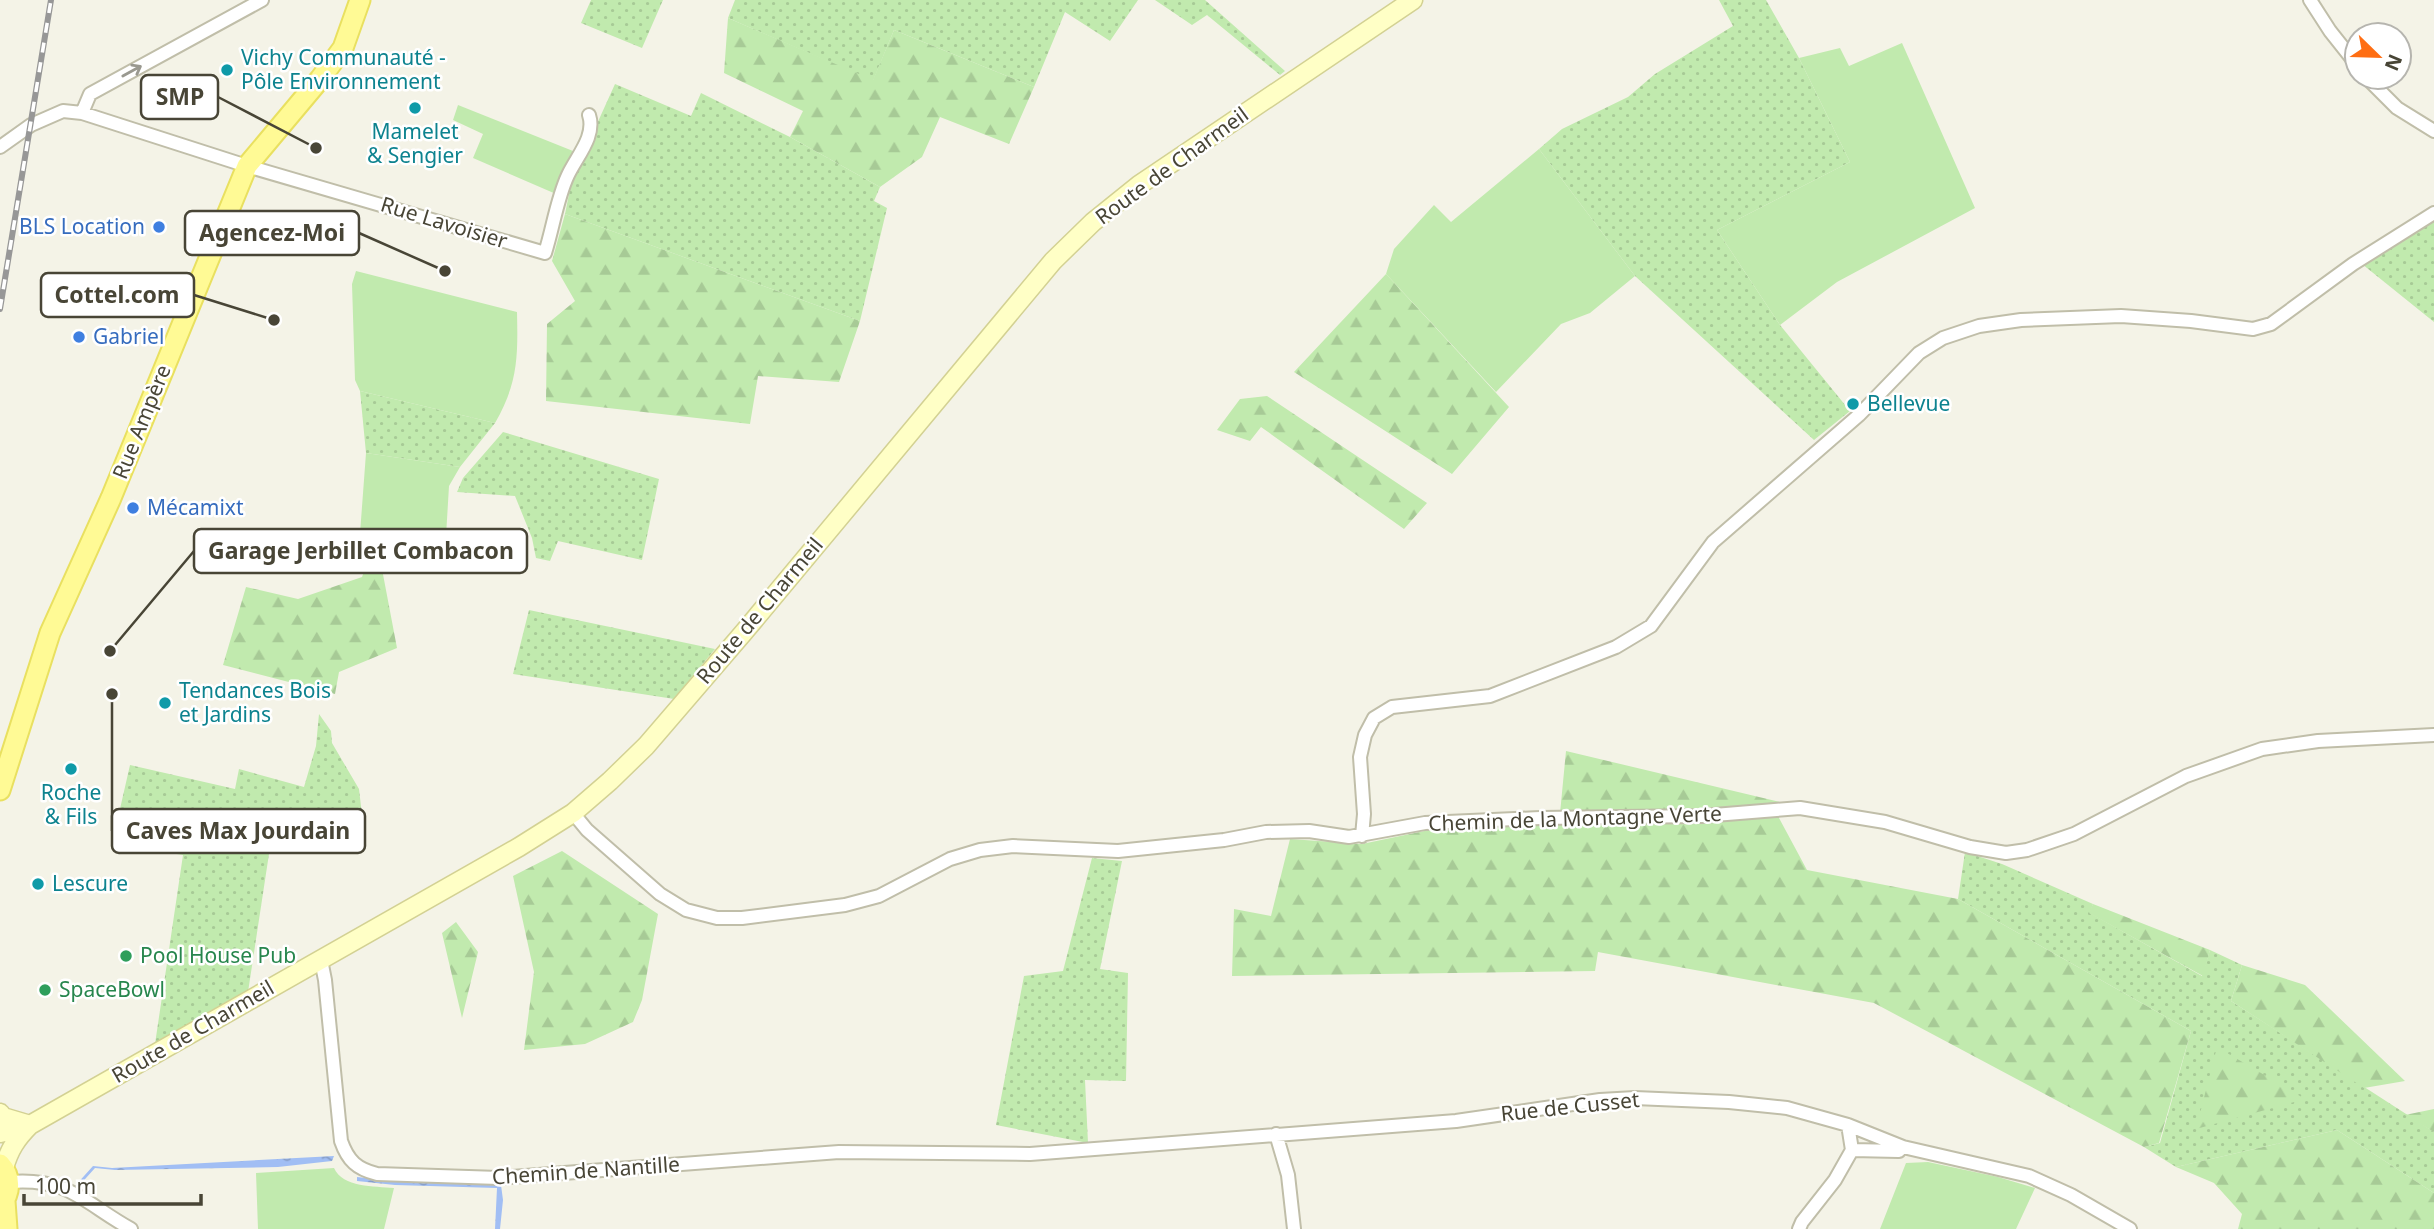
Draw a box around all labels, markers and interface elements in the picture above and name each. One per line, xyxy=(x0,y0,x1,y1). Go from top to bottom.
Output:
north arrow xyxy=(2343,21,2413,91)
place label: Vichy Communauté - Pôle Environnement xyxy=(241,43,446,95)
text: N xyxy=(2379,50,2409,75)
marker: Vichy Communauté - Pôle Environnement xyxy=(219,62,235,78)
one-way arrow xyxy=(121,64,142,77)
callout: SMP xyxy=(141,75,218,119)
text: SMP xyxy=(156,80,204,112)
marker: Mamelet & Sengier xyxy=(407,100,423,116)
street label: Route de Charmeil xyxy=(1089,100,1254,230)
place label: Mamelet & Sengier xyxy=(367,117,463,169)
street label: Rue Lavoisier xyxy=(378,190,511,255)
callout: Agencez-Moi xyxy=(185,211,359,255)
place label: BLS Location xyxy=(19,212,145,240)
text: Agencez-Moi xyxy=(199,216,345,248)
marker: BLS Location xyxy=(151,219,167,235)
callout: Cottel.com xyxy=(41,273,194,317)
text: Cottel.com xyxy=(55,278,179,310)
place label: Gabriel xyxy=(93,322,164,350)
marker: Gabriel xyxy=(71,329,87,345)
street label: Rue Ampère xyxy=(105,360,177,483)
place label: Bellevue xyxy=(1867,389,1950,417)
marker: Bellevue xyxy=(1845,396,1861,412)
place label: Mécamixt xyxy=(147,493,244,521)
marker: Mécamixt xyxy=(125,500,141,516)
callout: Garage Jerbillet Combacon xyxy=(194,529,527,573)
street label: Route de Charmeil xyxy=(690,531,829,689)
text: Garage Jerbillet Combacon xyxy=(208,534,514,566)
place label: Tendances Bois et Jardins xyxy=(179,676,331,728)
marker: Tendances Bois et Jardins xyxy=(157,695,173,711)
marker: Roche & Fils xyxy=(63,761,79,777)
place label: Roche & Fils xyxy=(41,778,101,830)
street label: Chemin de la Montagne Verte xyxy=(1428,799,1722,837)
callout: Caves Max Jourdain xyxy=(112,809,365,853)
text: Caves Max Jourdain xyxy=(126,814,350,846)
place label: Lescure xyxy=(52,869,128,897)
marker: Lescure xyxy=(30,876,46,892)
place label: Pool House Pub xyxy=(140,941,296,969)
marker: Pool House Pub xyxy=(118,948,134,964)
street label: Route de Charmeil xyxy=(106,973,279,1089)
place label: SpaceBowl xyxy=(59,975,165,1003)
marker: SpaceBowl xyxy=(37,982,53,998)
street label: Rue de Cusset xyxy=(1499,1085,1641,1127)
street label: Chemin de Nantille xyxy=(491,1149,681,1191)
scale bar xyxy=(24,1162,201,1206)
text: 100 m xyxy=(35,1172,96,1200)

